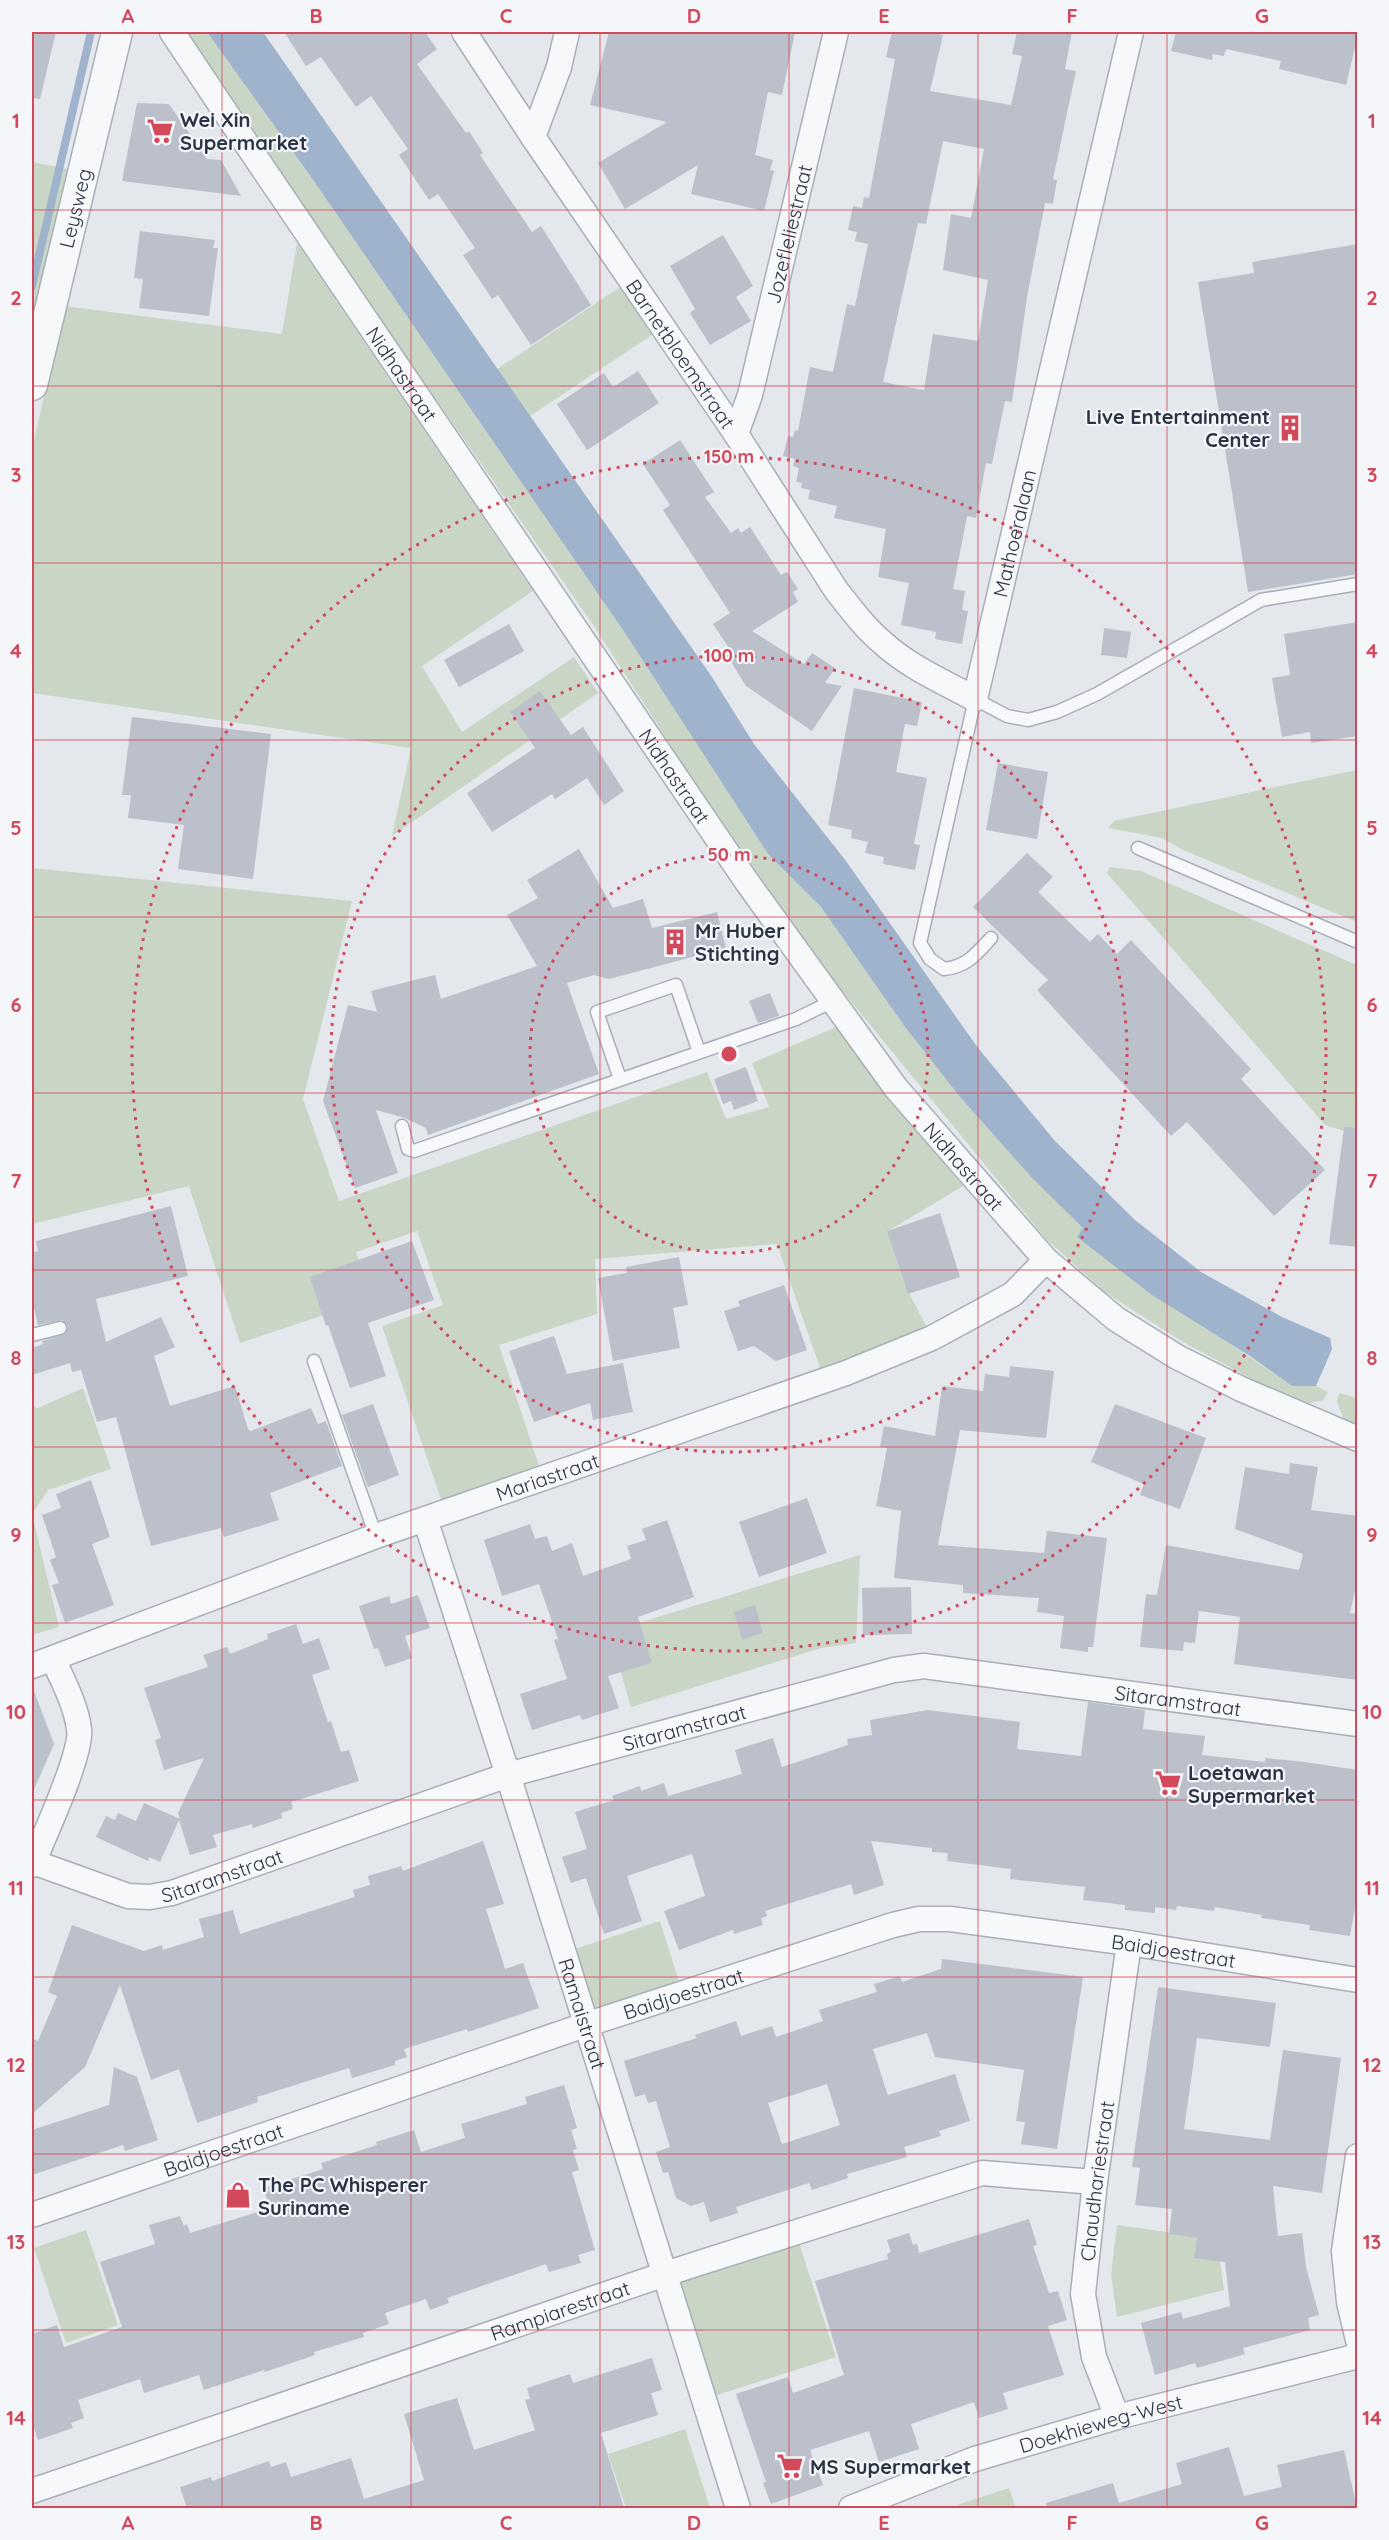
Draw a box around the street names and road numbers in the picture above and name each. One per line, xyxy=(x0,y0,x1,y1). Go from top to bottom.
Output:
street label: Jozefleliestraat xyxy=(760,162,817,306)
street label: Leysweg xyxy=(53,166,96,250)
street label: Barnetbloemstraat xyxy=(621,274,741,433)
street label: Nidhastraat xyxy=(361,321,443,426)
street label: Mathoeralaan xyxy=(987,467,1041,599)
street label: Nidhastraat xyxy=(634,724,716,828)
street label: Nidhastraat xyxy=(919,1117,1010,1216)
street label: Mariastraat xyxy=(492,1447,602,1506)
street label: Sitaramstraat xyxy=(1113,1679,1243,1721)
street label: Sitaramstraat xyxy=(620,1698,749,1756)
street label: Sitaramstraat xyxy=(159,1843,286,1907)
street label: Baidjoestraat xyxy=(1110,1928,1238,1973)
street label: Ramaistraat xyxy=(554,1955,612,2072)
street label: Baidjoestraat xyxy=(620,1962,747,2024)
street label: Chaudhariestraat xyxy=(1074,2099,1119,2263)
street label: Baidjoestraat xyxy=(160,2117,287,2182)
street label: Rampiarestraat xyxy=(487,2275,633,2346)
street label: Doekhieweg-West xyxy=(1016,2388,1185,2458)

